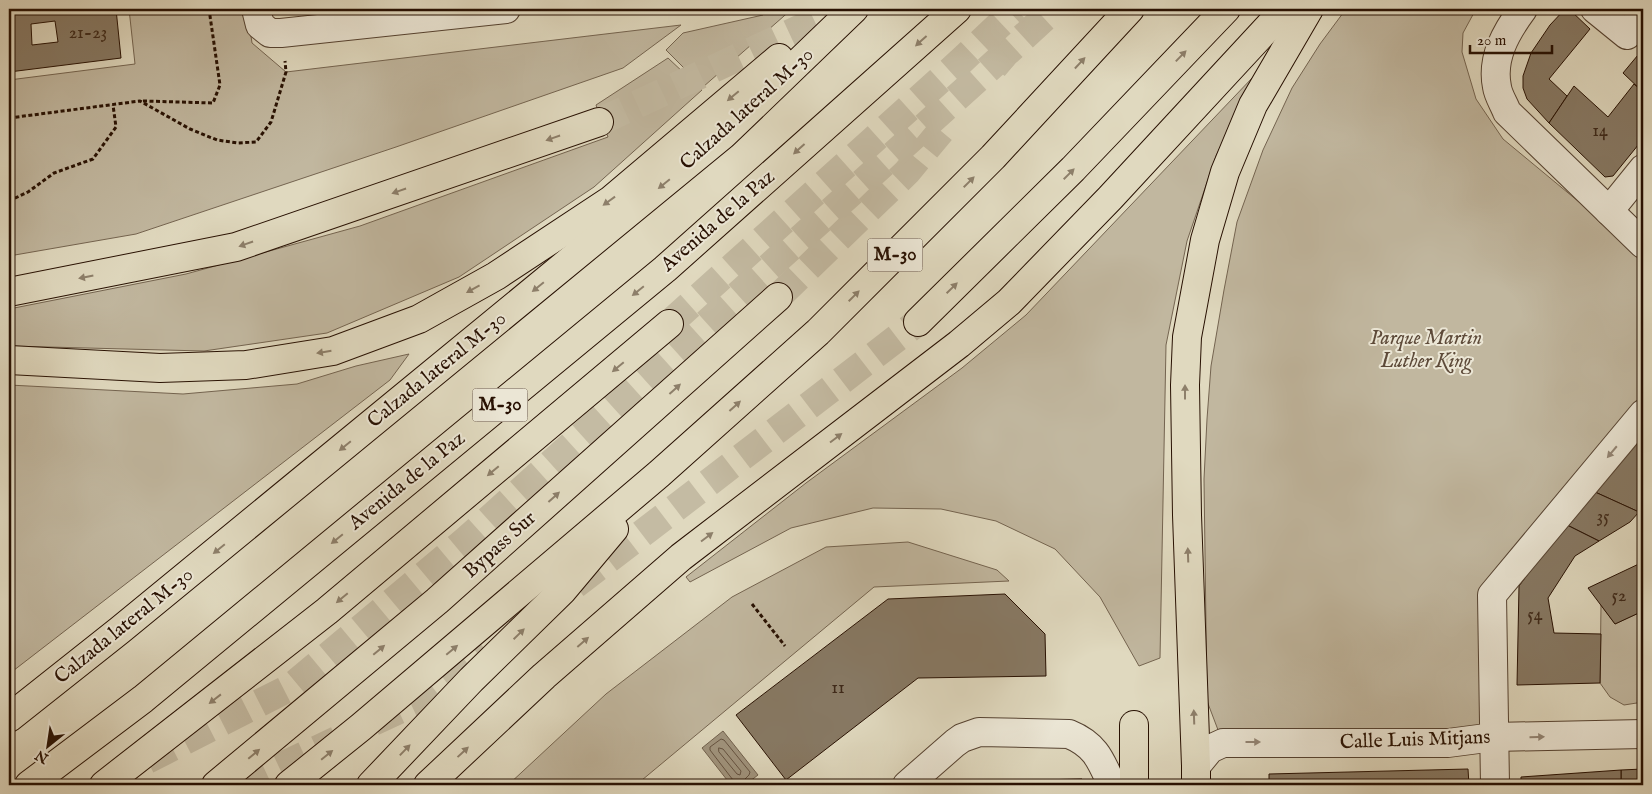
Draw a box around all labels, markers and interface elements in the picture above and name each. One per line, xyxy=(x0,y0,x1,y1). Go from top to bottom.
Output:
house number: 21-23 xyxy=(69,22,107,45)
scale bar xyxy=(1470,22,1552,54)
text: 20 m xyxy=(1477,31,1507,50)
one-way arrow xyxy=(915,35,927,46)
street label: Calzada lateral M-30 xyxy=(675,42,819,176)
one-way arrow xyxy=(1175,51,1187,63)
one-way arrow xyxy=(1074,57,1086,69)
one-way arrow xyxy=(727,90,740,101)
house number: 14 xyxy=(1592,120,1608,143)
one-way arrow xyxy=(545,135,560,142)
one-way arrow xyxy=(794,143,806,155)
street label: Avenida de la Paz xyxy=(655,165,780,278)
one-way arrow xyxy=(1062,168,1074,180)
one-way arrow xyxy=(963,176,975,188)
one-way arrow xyxy=(657,178,670,189)
one-way arrow xyxy=(391,187,406,195)
one-way arrow xyxy=(603,195,616,206)
road number: M-30 xyxy=(868,238,922,272)
one-way arrow xyxy=(238,241,253,248)
one-way arrow xyxy=(78,273,94,281)
one-way arrow xyxy=(532,281,545,292)
one-way arrow xyxy=(946,282,958,294)
one-way arrow xyxy=(465,285,480,293)
one-way arrow xyxy=(632,285,645,296)
one-way arrow xyxy=(848,290,860,302)
street label: Calzada lateral M-30 xyxy=(363,307,511,433)
park label: Parque Martin Luther King xyxy=(1370,326,1482,375)
one-way arrow xyxy=(315,349,331,357)
one-way arrow xyxy=(612,361,625,372)
one-way arrow xyxy=(668,383,680,395)
one-way arrow xyxy=(1181,384,1189,400)
road number: M-30 xyxy=(472,388,528,422)
one-way arrow xyxy=(728,401,741,412)
street label: Avenida de la Paz xyxy=(343,426,470,536)
one-way arrow xyxy=(829,433,842,444)
one-way arrow xyxy=(339,440,352,451)
one-way arrow xyxy=(1606,445,1618,457)
one-way arrow xyxy=(488,465,500,477)
one-way arrow xyxy=(547,491,559,503)
street label: Bypass Sur xyxy=(459,506,542,584)
house number: 35 xyxy=(1596,506,1610,529)
one-way arrow xyxy=(700,532,714,542)
one-way arrow xyxy=(331,533,344,544)
one-way arrow xyxy=(213,543,226,554)
one-way arrow xyxy=(1184,547,1192,563)
street label: Calzada lateral M-30 xyxy=(50,562,198,690)
house number: 52 xyxy=(1612,585,1626,608)
one-way arrow xyxy=(336,592,349,603)
house number: 54 xyxy=(1527,604,1543,627)
one-way arrow xyxy=(512,628,524,640)
one-way arrow xyxy=(576,636,588,648)
one-way arrow xyxy=(372,644,384,656)
one-way arrow xyxy=(445,645,458,656)
house number: 11 xyxy=(831,677,845,700)
one-way arrow xyxy=(208,693,221,704)
one-way arrow xyxy=(1190,709,1198,725)
north arrow xyxy=(22,722,72,772)
street label: Calle Luis Mitjans xyxy=(1339,725,1491,755)
one-way arrow xyxy=(1529,733,1545,741)
one-way arrow xyxy=(1245,738,1261,746)
one-way arrow xyxy=(399,744,411,756)
text: N xyxy=(32,746,53,768)
one-way arrow xyxy=(457,746,469,758)
one-way arrow xyxy=(247,748,259,760)
one-way arrow xyxy=(320,749,333,760)

